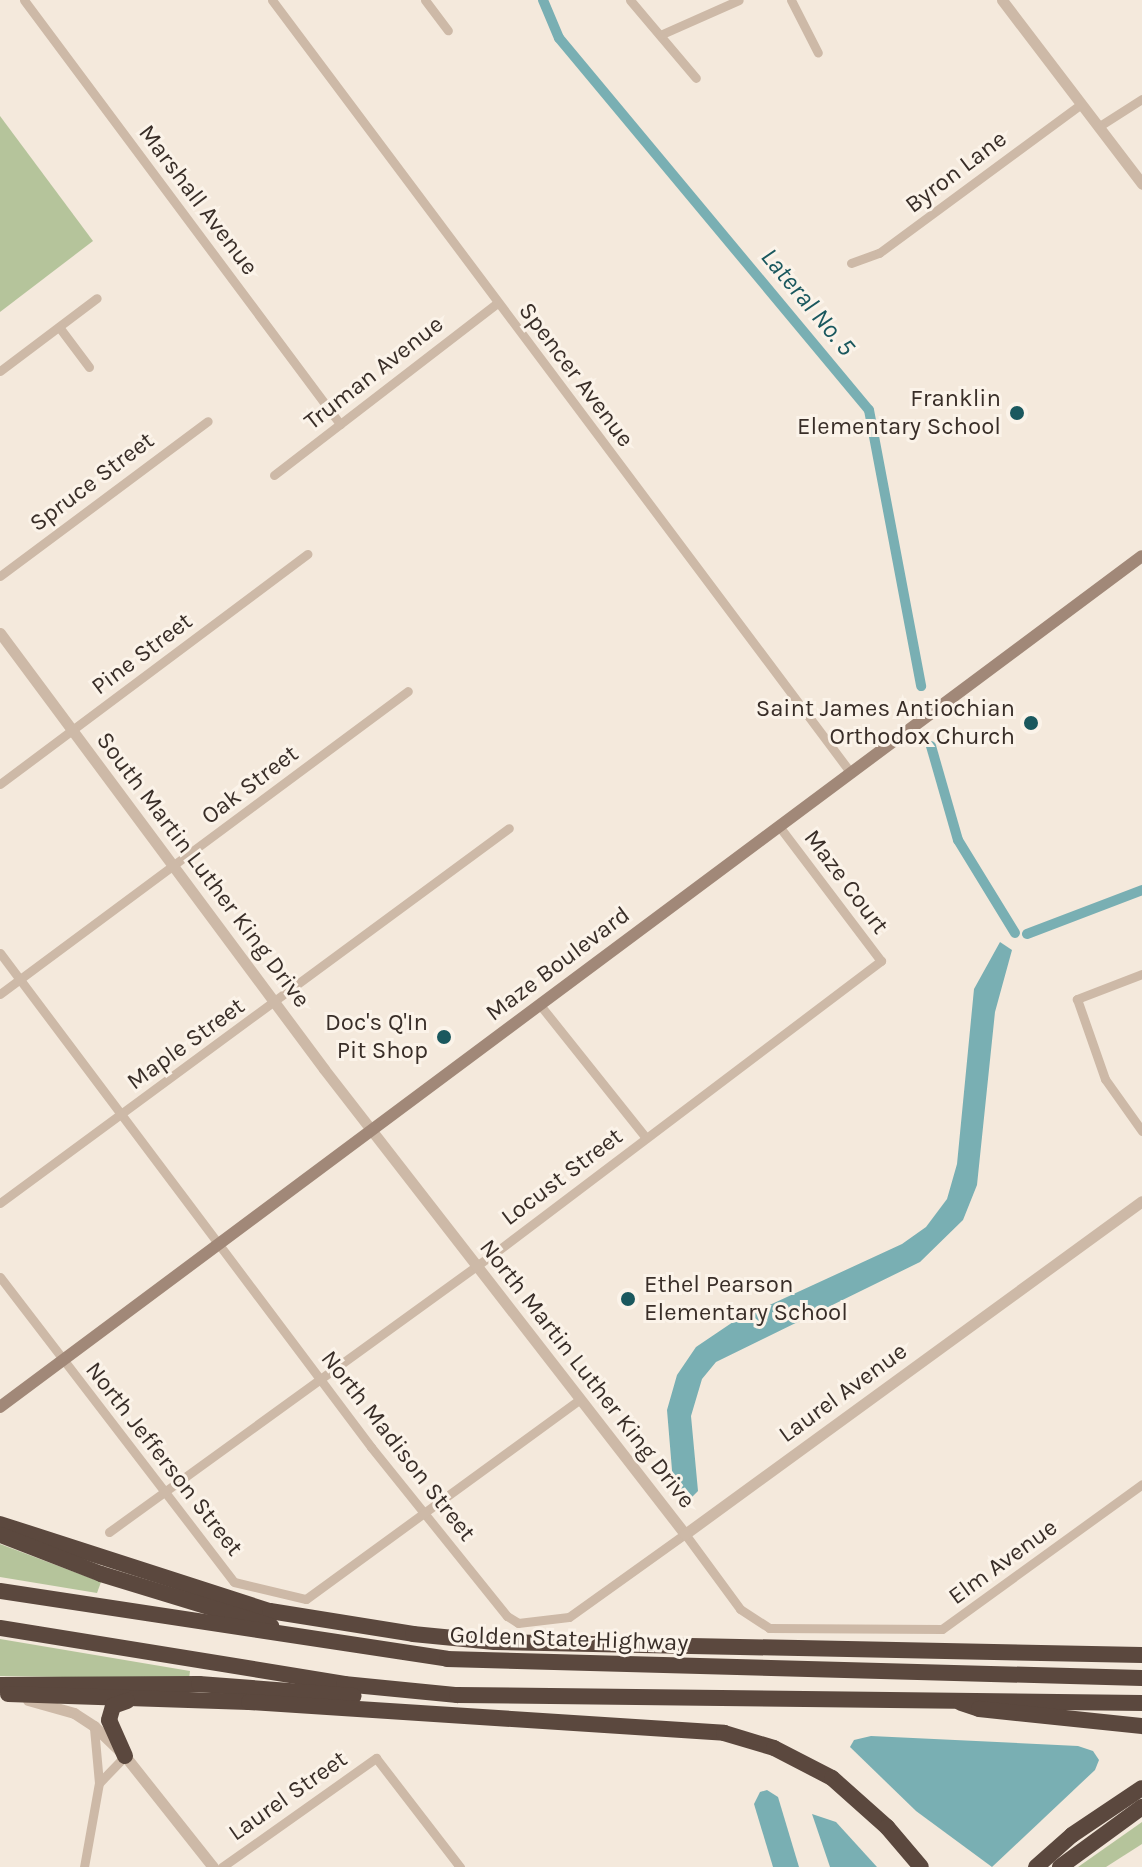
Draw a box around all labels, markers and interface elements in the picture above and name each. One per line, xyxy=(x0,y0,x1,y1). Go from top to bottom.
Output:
street label: Marshall Avenue xyxy=(132,119,264,281)
street label: Byron Lane xyxy=(900,125,1012,219)
water label: Lateral No. 5 xyxy=(754,242,862,362)
street label: Spencer Avenue xyxy=(512,297,640,453)
street label: Truman Avenue xyxy=(299,310,449,436)
place label: Franklin Elementary School xyxy=(797,385,1001,441)
marker: Franklin Elementary School xyxy=(1008,404,1026,422)
street label: Spruce Street xyxy=(24,426,160,538)
street label: Pine Street xyxy=(86,607,198,701)
place label: Saint James Antiochian Orthodox Church xyxy=(756,695,1015,751)
marker: Saint James Antiochian Orthodox Church xyxy=(1022,714,1040,732)
street label: South Martin Luther King Drive xyxy=(90,727,316,1013)
street label: Oak Street xyxy=(196,739,304,831)
street label: Maze Court xyxy=(797,824,895,940)
street label: Maze Boulevard xyxy=(480,901,636,1027)
street label: Maple Street xyxy=(122,992,250,1096)
place label: Doc's Q'In Pit Shop xyxy=(325,1009,428,1065)
marker: Doc's Q'In Pit Shop xyxy=(435,1028,453,1046)
street label: Locust Street xyxy=(496,1122,628,1232)
street label: North Martin Luther King Drive xyxy=(473,1234,701,1514)
place label: Ethel Pearson Elementary School xyxy=(644,1271,848,1327)
marker: Ethel Pearson Elementary School xyxy=(619,1290,637,1308)
street label: Laurel Avenue xyxy=(773,1337,913,1449)
street label: North Madison Street xyxy=(315,1345,481,1547)
street label: North Jefferson Street xyxy=(79,1356,249,1562)
street label: Elm Avenue xyxy=(943,1513,1063,1611)
street label: Golden State Highway xyxy=(449,1620,689,1658)
street label: Laurel Street xyxy=(223,1745,353,1847)

